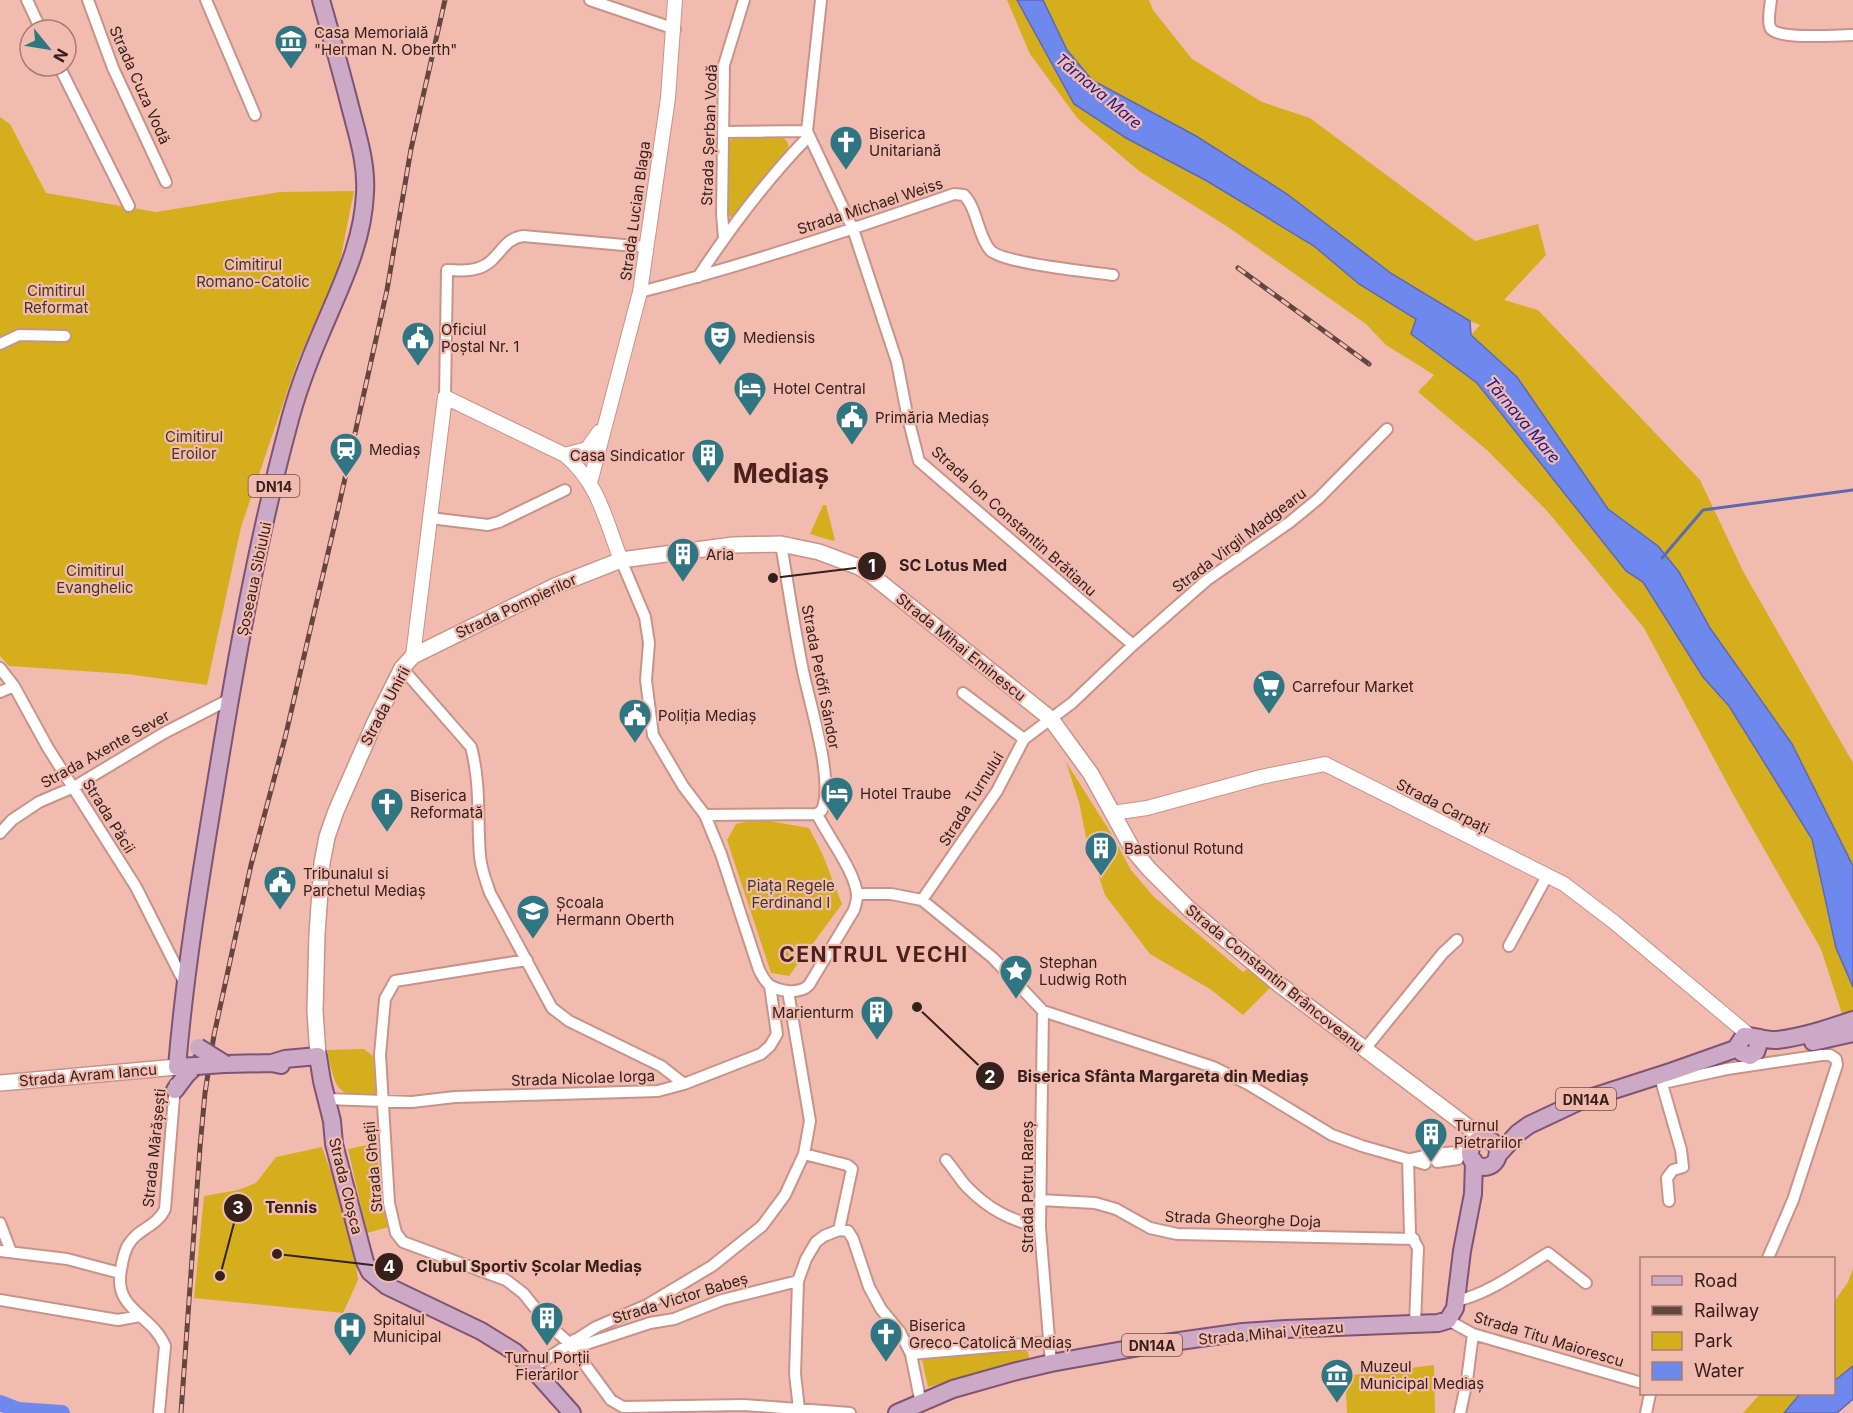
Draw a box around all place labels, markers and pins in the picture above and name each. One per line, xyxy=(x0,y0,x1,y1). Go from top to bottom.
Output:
museum icon: Casa Memorială "Herman N. Oberth" xyxy=(273,23,309,70)
place label: Casa Memorială "Herman N. Oberth" xyxy=(314,23,457,59)
church icon: Biserica Unitariană xyxy=(828,124,864,171)
place label: Biserica Unitariană xyxy=(869,124,941,160)
theatre icon: Mediensis xyxy=(702,319,738,366)
public building icon: Oficiul Poștal Nr. 1 xyxy=(400,320,436,367)
place label: Oficiul Poștal Nr. 1 xyxy=(441,320,519,356)
place label: Mediensis xyxy=(743,328,815,347)
hotel icon: Hotel Central xyxy=(732,370,768,417)
place label: Hotel Central xyxy=(773,379,866,398)
public building icon: Primăria Mediaș xyxy=(834,399,870,446)
place label: Primăria Mediaș xyxy=(875,408,989,427)
station icon: Mediaș xyxy=(328,431,364,478)
building icon: Casa Sindicatlor xyxy=(690,437,726,484)
place label: Mediaș xyxy=(369,440,421,459)
place label: Casa Sindicatlor xyxy=(570,446,685,465)
building icon: Aria xyxy=(665,536,701,583)
place label: Aria xyxy=(706,545,734,564)
callout: SC Lotus Med xyxy=(857,549,1020,583)
supermarket icon: Carrefour Market xyxy=(1251,668,1287,715)
place label: Carrefour Market xyxy=(1292,677,1414,696)
public building icon: Poliția Mediaș xyxy=(617,697,653,744)
place label: Poliția Mediaș xyxy=(658,706,756,725)
hotel icon: Hotel Traube xyxy=(819,775,855,822)
place label: Hotel Traube xyxy=(860,784,951,803)
church icon: Biserica Reformată xyxy=(369,786,405,833)
place label: Biserica Reformată xyxy=(410,786,483,822)
building icon: Bastionul Rotund xyxy=(1083,830,1119,877)
place label: Bastionul Rotund xyxy=(1124,839,1244,858)
public building icon: Tribunalul si Parchetul Mediaș xyxy=(262,864,298,911)
place label: Tribunalul si Parchetul Mediaș xyxy=(303,864,426,900)
school or university icon: Școala Hermann Oberth xyxy=(515,893,551,940)
place label: Școala Hermann Oberth xyxy=(556,893,674,929)
place icon: Stephan Ludwig Roth xyxy=(998,953,1034,1000)
place label: Stephan Ludwig Roth xyxy=(1039,953,1127,989)
building icon: Marienturm xyxy=(859,994,895,1041)
place label: Marienturm xyxy=(772,1003,854,1022)
callout: Biserica Sfânta Margareta din Mediaș xyxy=(975,1059,1320,1093)
building icon: Turnul Pietrarilor xyxy=(1413,1116,1449,1163)
place label: Turnul Pietrarilor xyxy=(1454,1116,1523,1152)
callout: Tennis xyxy=(223,1191,329,1225)
callout: Clubul Sportiv Școlar Mediaș xyxy=(374,1250,654,1284)
building icon: Turnul Porții Fierarilor xyxy=(529,1300,565,1347)
hospital icon: Spitalul Municipal xyxy=(332,1310,368,1357)
place label: Spitalul Municipal xyxy=(373,1310,442,1346)
church icon: Biserica Greco-Catolică Mediaș xyxy=(868,1316,904,1363)
place label: Biserica Greco-Catolică Mediaș xyxy=(909,1316,1072,1352)
place label: Turnul Porții Fierarilor xyxy=(504,1348,590,1384)
museum icon: Muzeul Municipal Mediaș xyxy=(1319,1357,1355,1404)
place label: Muzeul Municipal Mediaș xyxy=(1360,1357,1484,1393)

